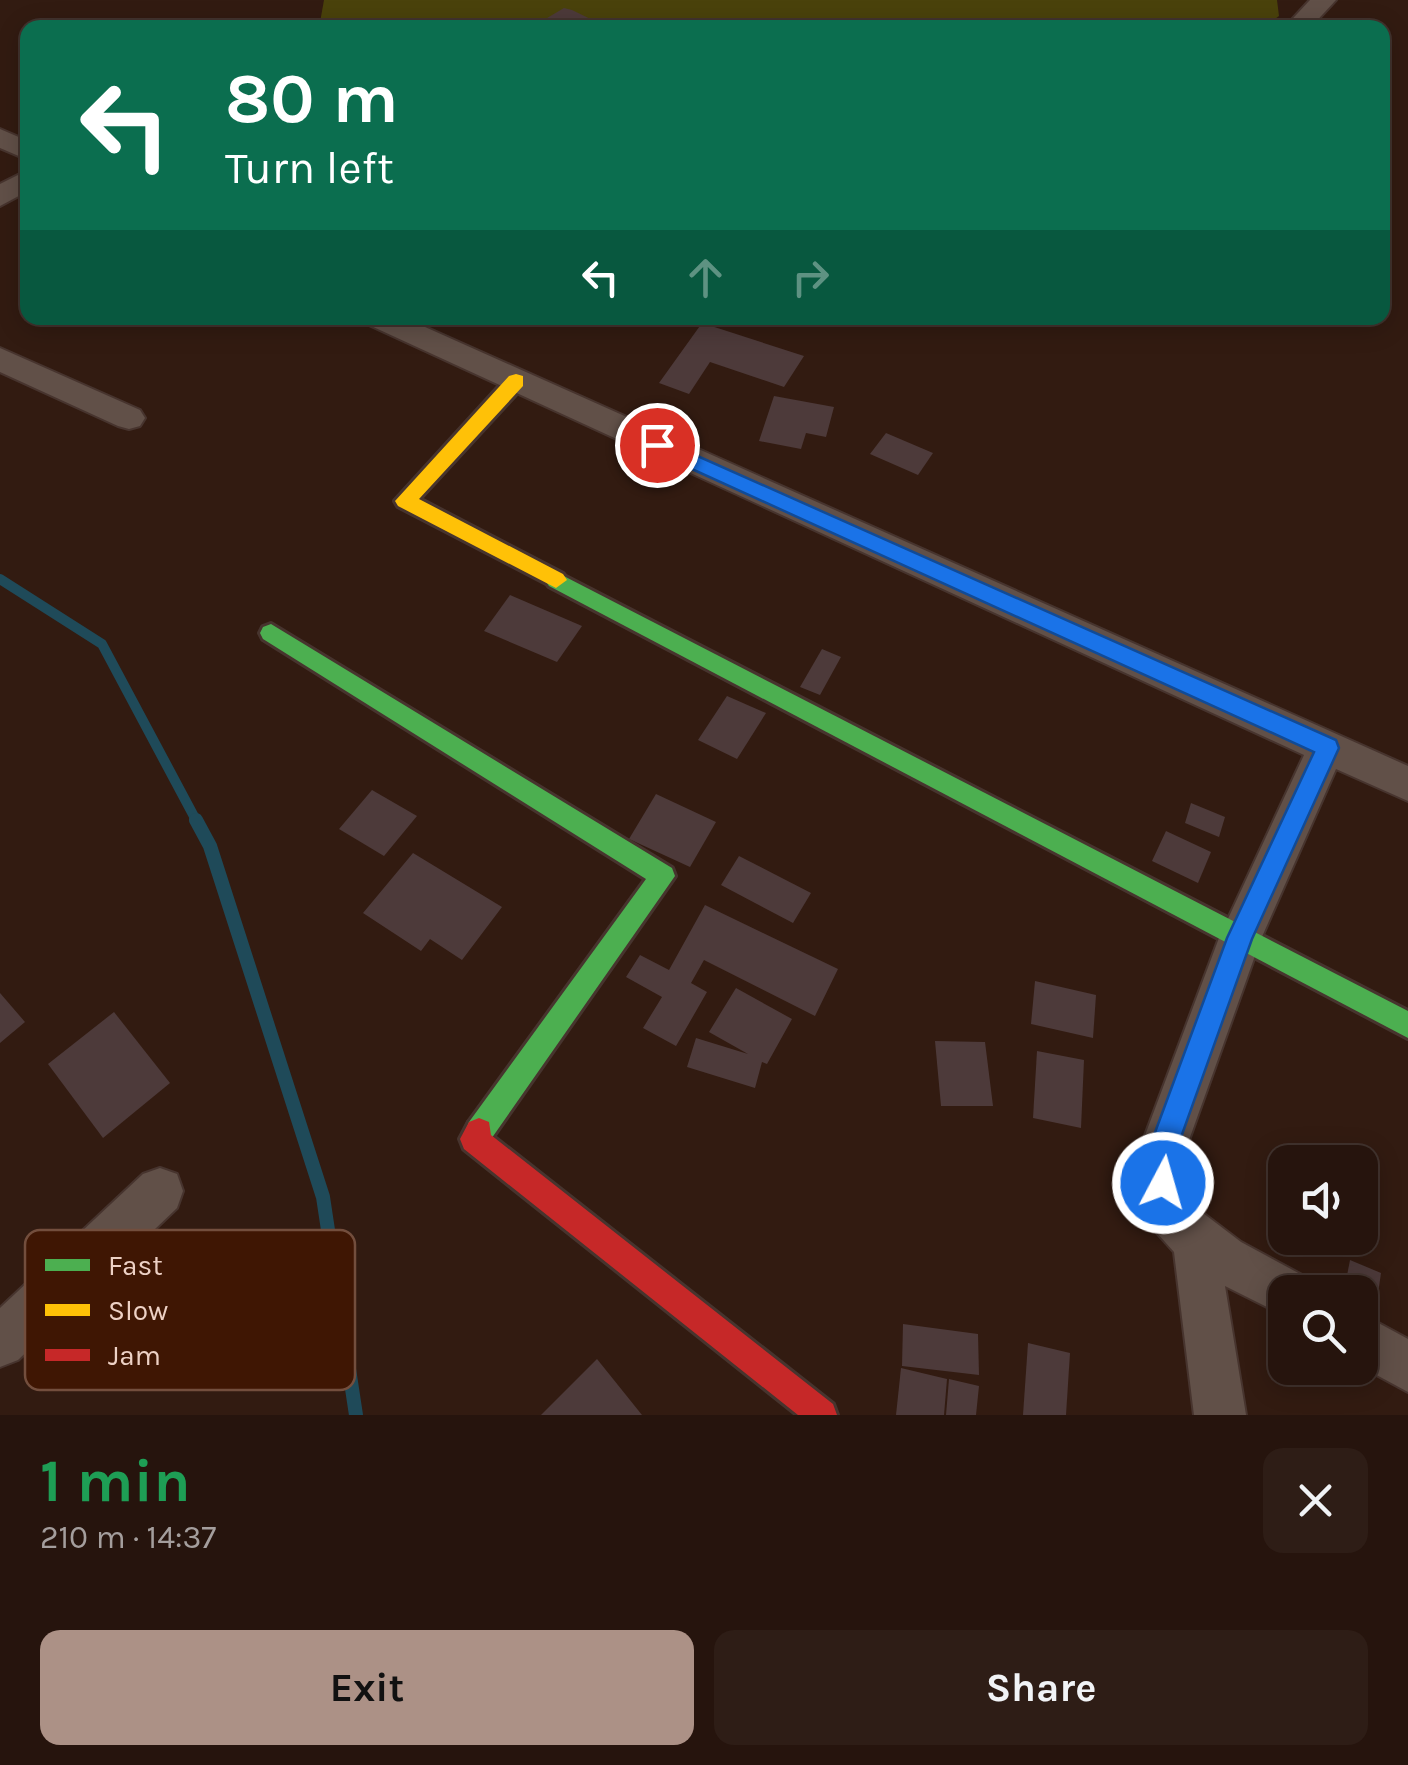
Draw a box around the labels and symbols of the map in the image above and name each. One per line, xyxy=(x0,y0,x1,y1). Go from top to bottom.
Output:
pin xyxy=(615,403,700,488)
position arrow xyxy=(1111,1131,1215,1235)
legend xyxy=(25,1230,355,1390)
text: Fast xyxy=(108,1249,163,1282)
text: Slow xyxy=(108,1294,168,1327)
text: Jam xyxy=(108,1339,161,1372)

